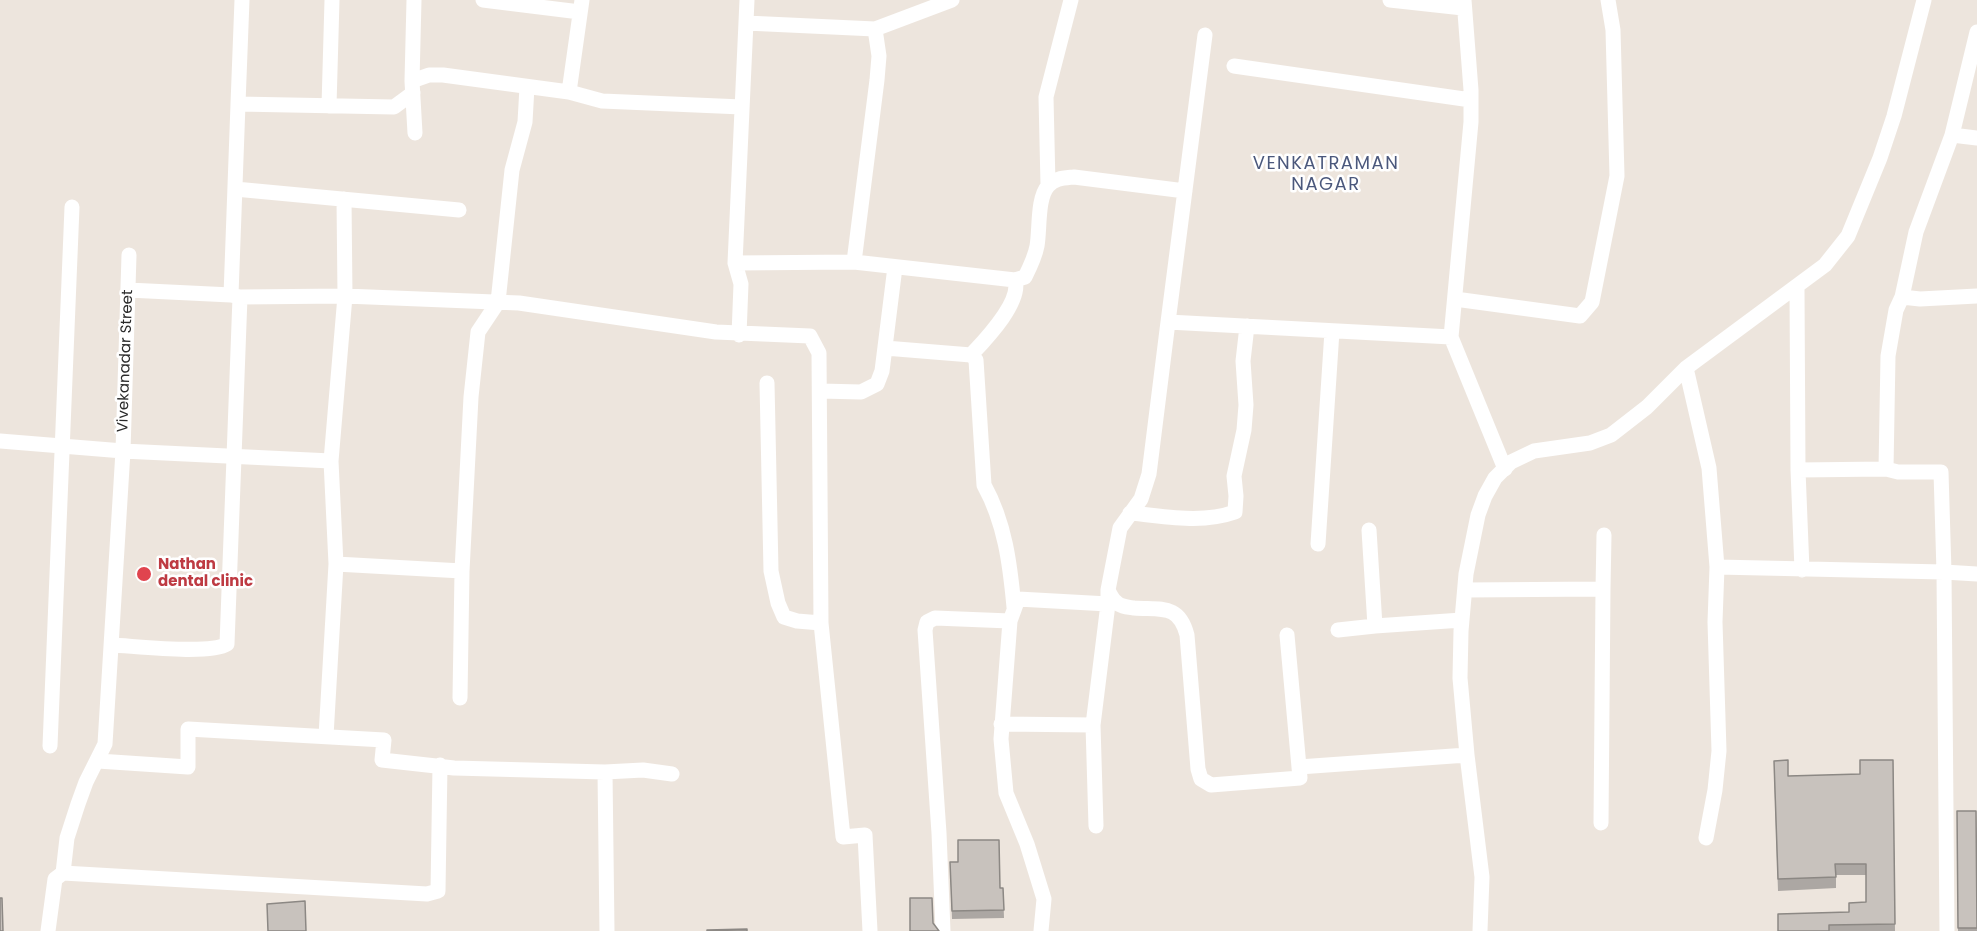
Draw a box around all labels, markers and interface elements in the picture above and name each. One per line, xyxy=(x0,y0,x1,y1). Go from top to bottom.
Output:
district label: VENKATRAMAN NAGAR xyxy=(1253,153,1399,195)
street label: Vivekanadar Street xyxy=(115,289,137,433)
place label: Nathan dental clinic xyxy=(158,556,253,591)
marker: Nathan dental clinic xyxy=(135,565,153,583)

